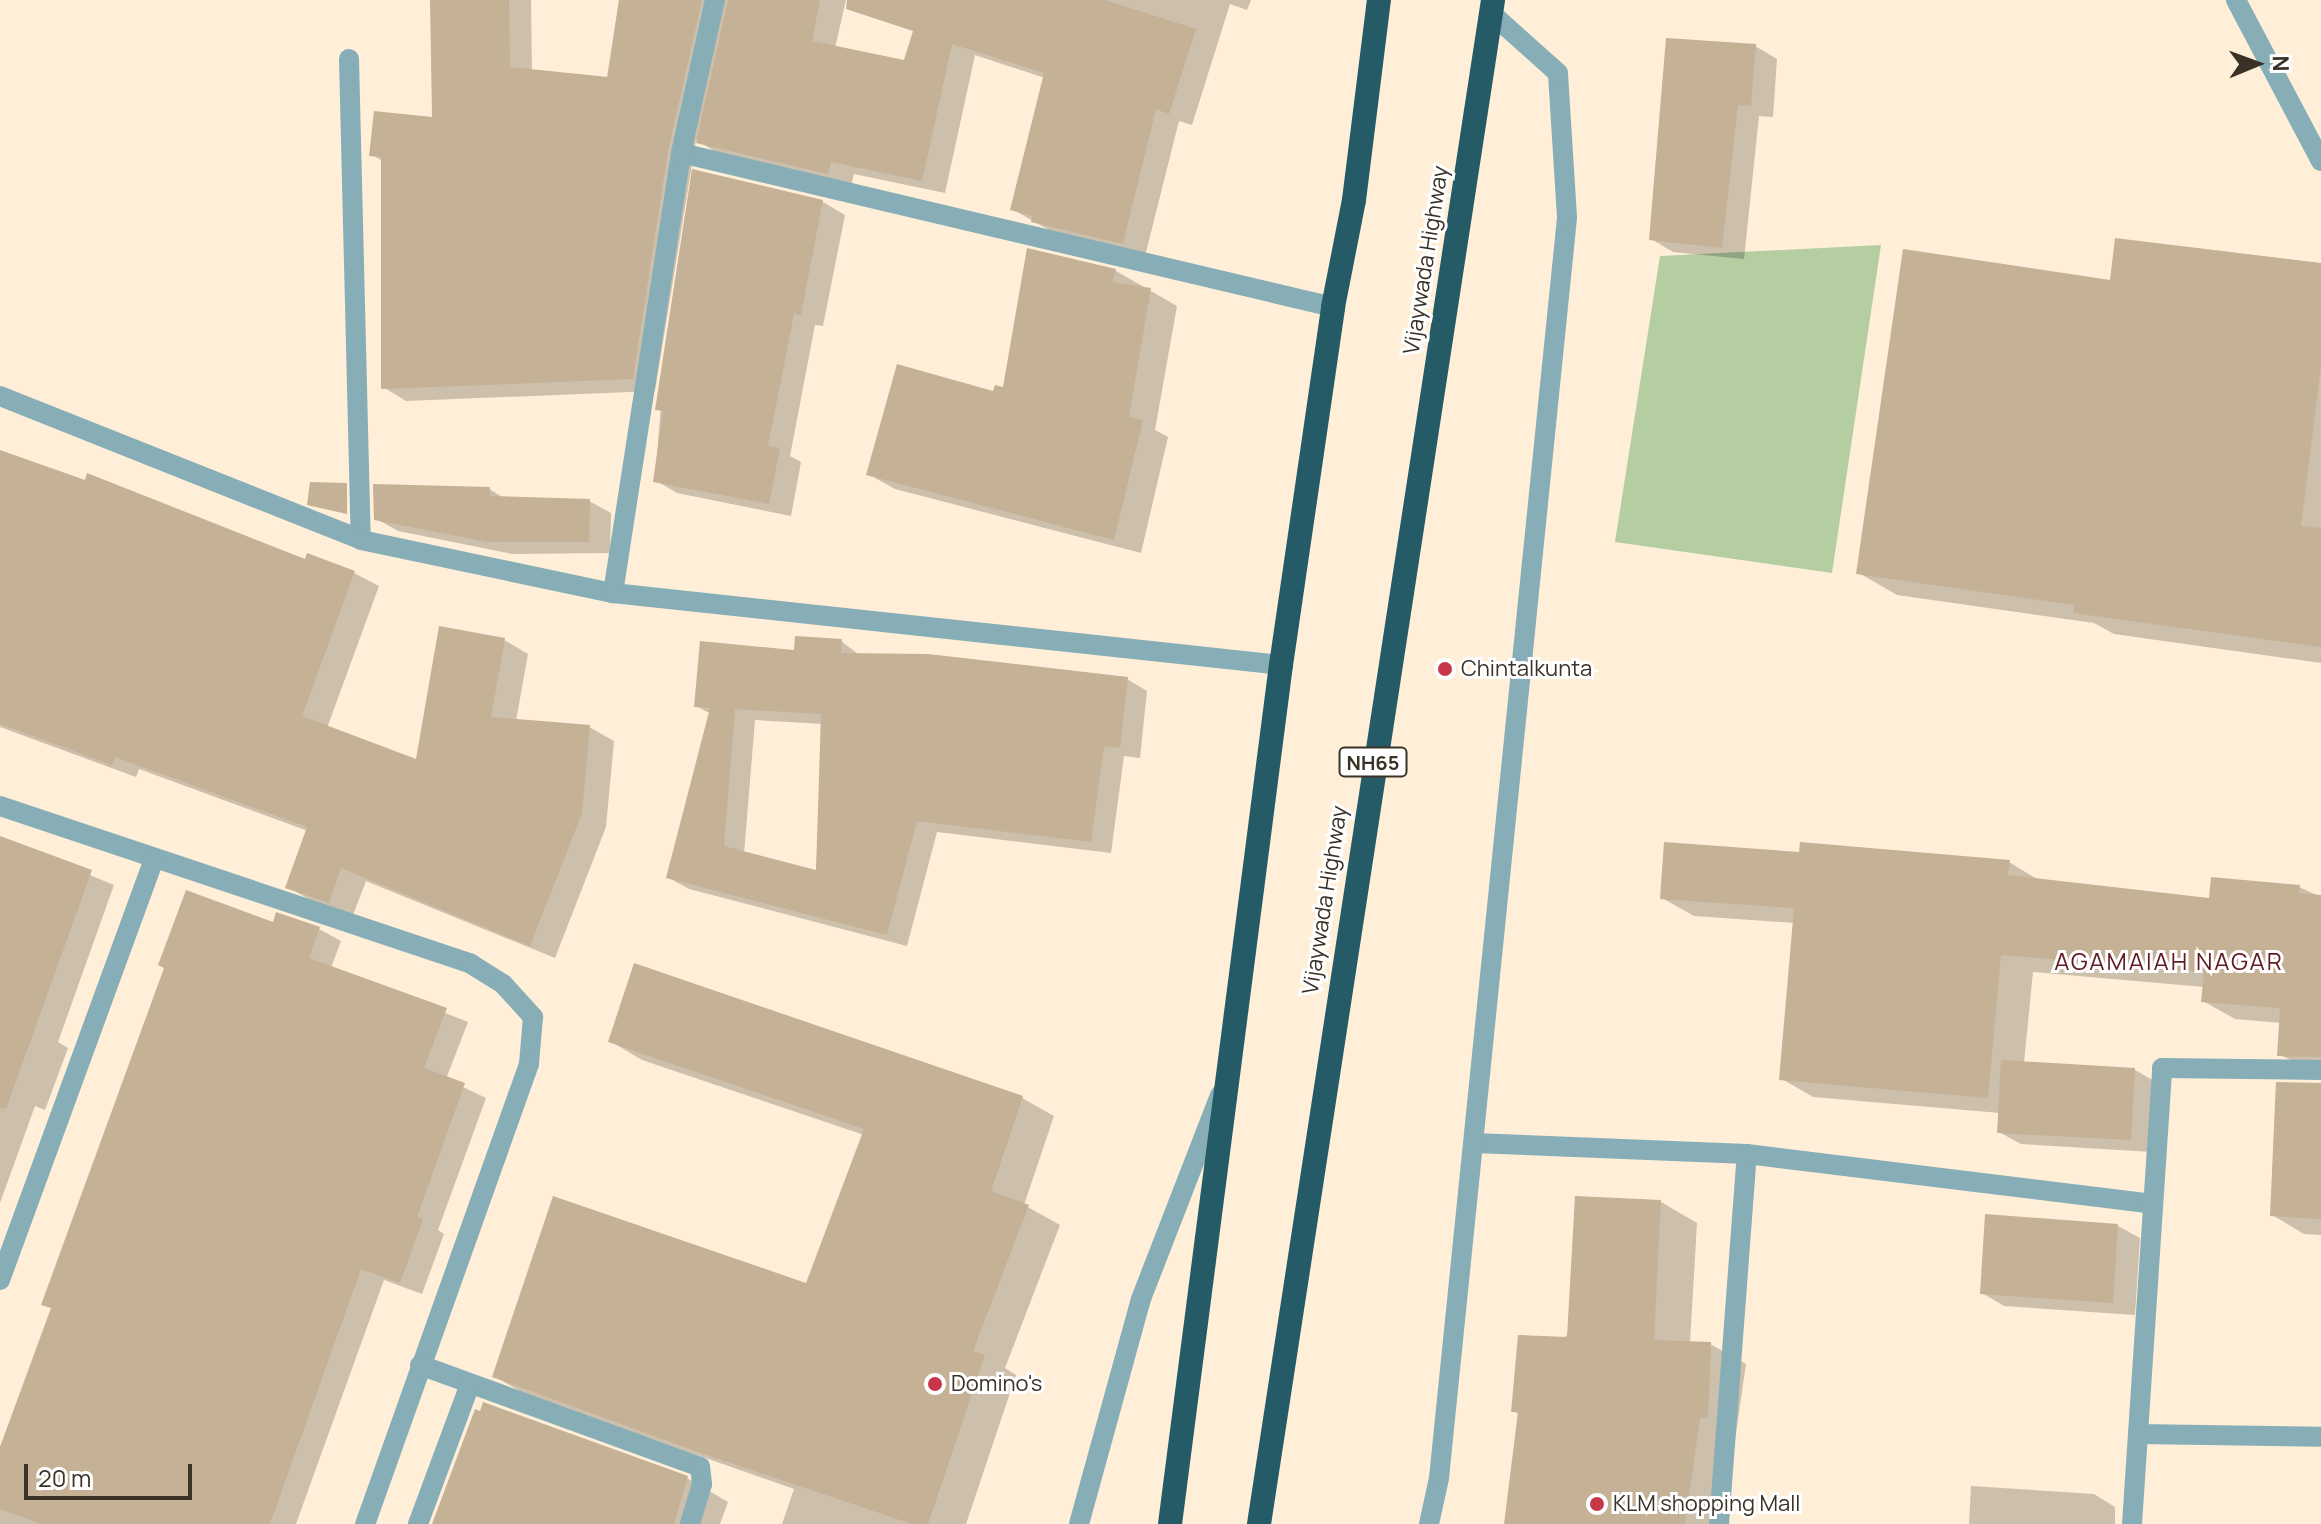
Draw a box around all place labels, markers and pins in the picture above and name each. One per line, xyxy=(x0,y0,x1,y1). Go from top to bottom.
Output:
place label: Chintalkunta xyxy=(1461,656,1592,682)
marker: Chintalkunta xyxy=(1436,660,1454,678)
place label: Domino's xyxy=(951,1371,1042,1397)
marker: Domino's xyxy=(926,1375,944,1393)
place label: KLM shopping Mall xyxy=(1613,1491,1800,1517)
marker: KLM shopping Mall xyxy=(1588,1495,1606,1513)

